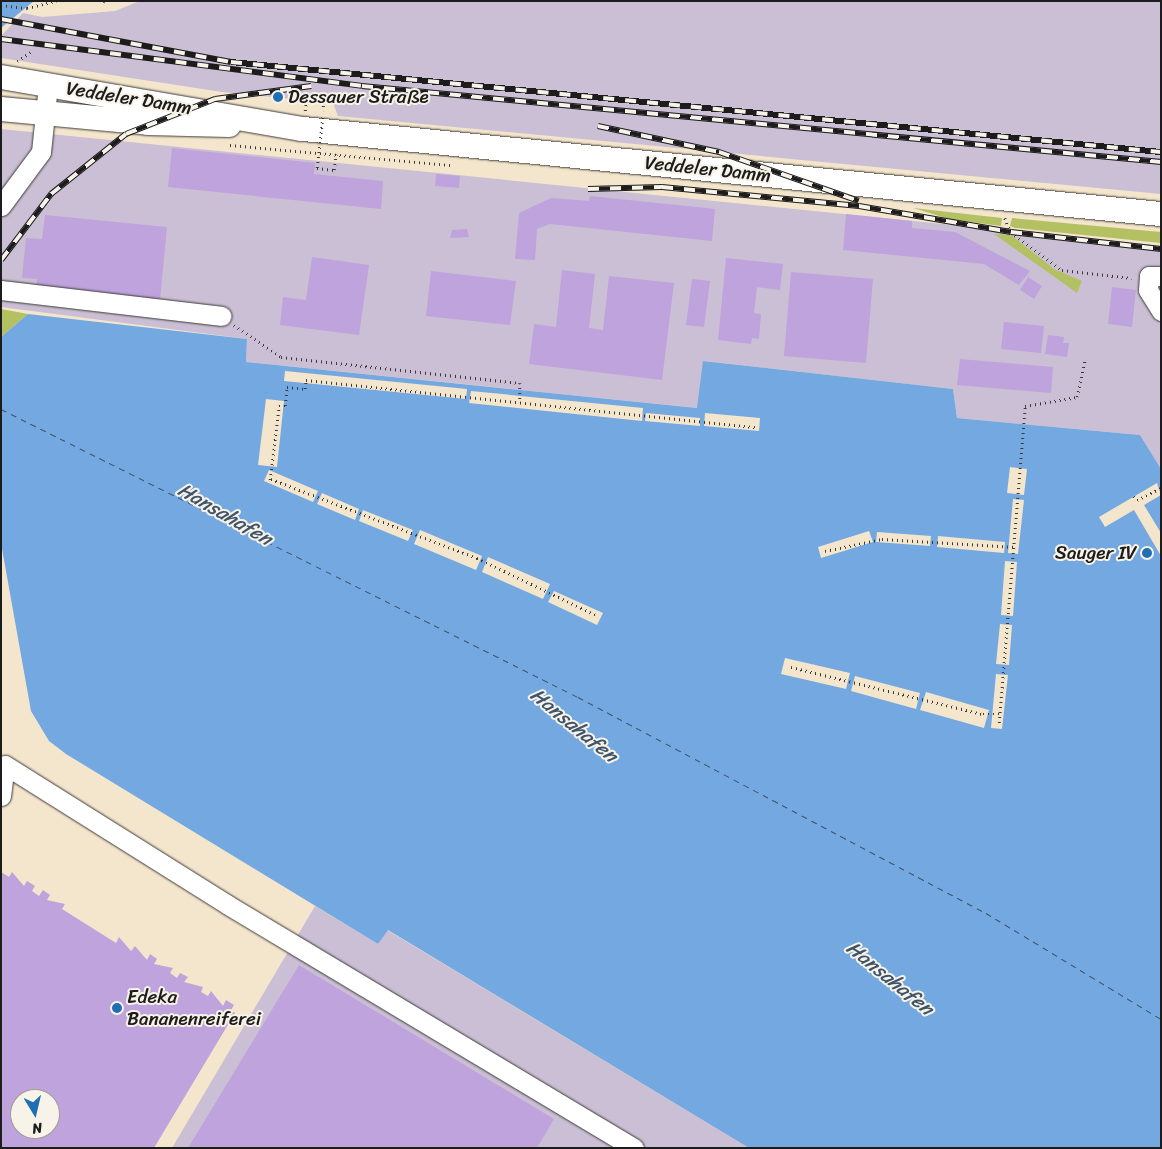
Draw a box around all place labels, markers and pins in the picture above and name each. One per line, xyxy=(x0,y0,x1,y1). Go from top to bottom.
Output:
place label: Dessauer Straße xyxy=(288,86,429,108)
marker: Dessauer Straße xyxy=(272,91,284,103)
place label: Sauger IV xyxy=(1055,542,1137,564)
marker: Sauger IV xyxy=(1141,547,1153,559)
place label: Edeka Bananenreiferei xyxy=(127,986,261,1030)
marker: Edeka Bananenreiferei xyxy=(111,1002,123,1014)

